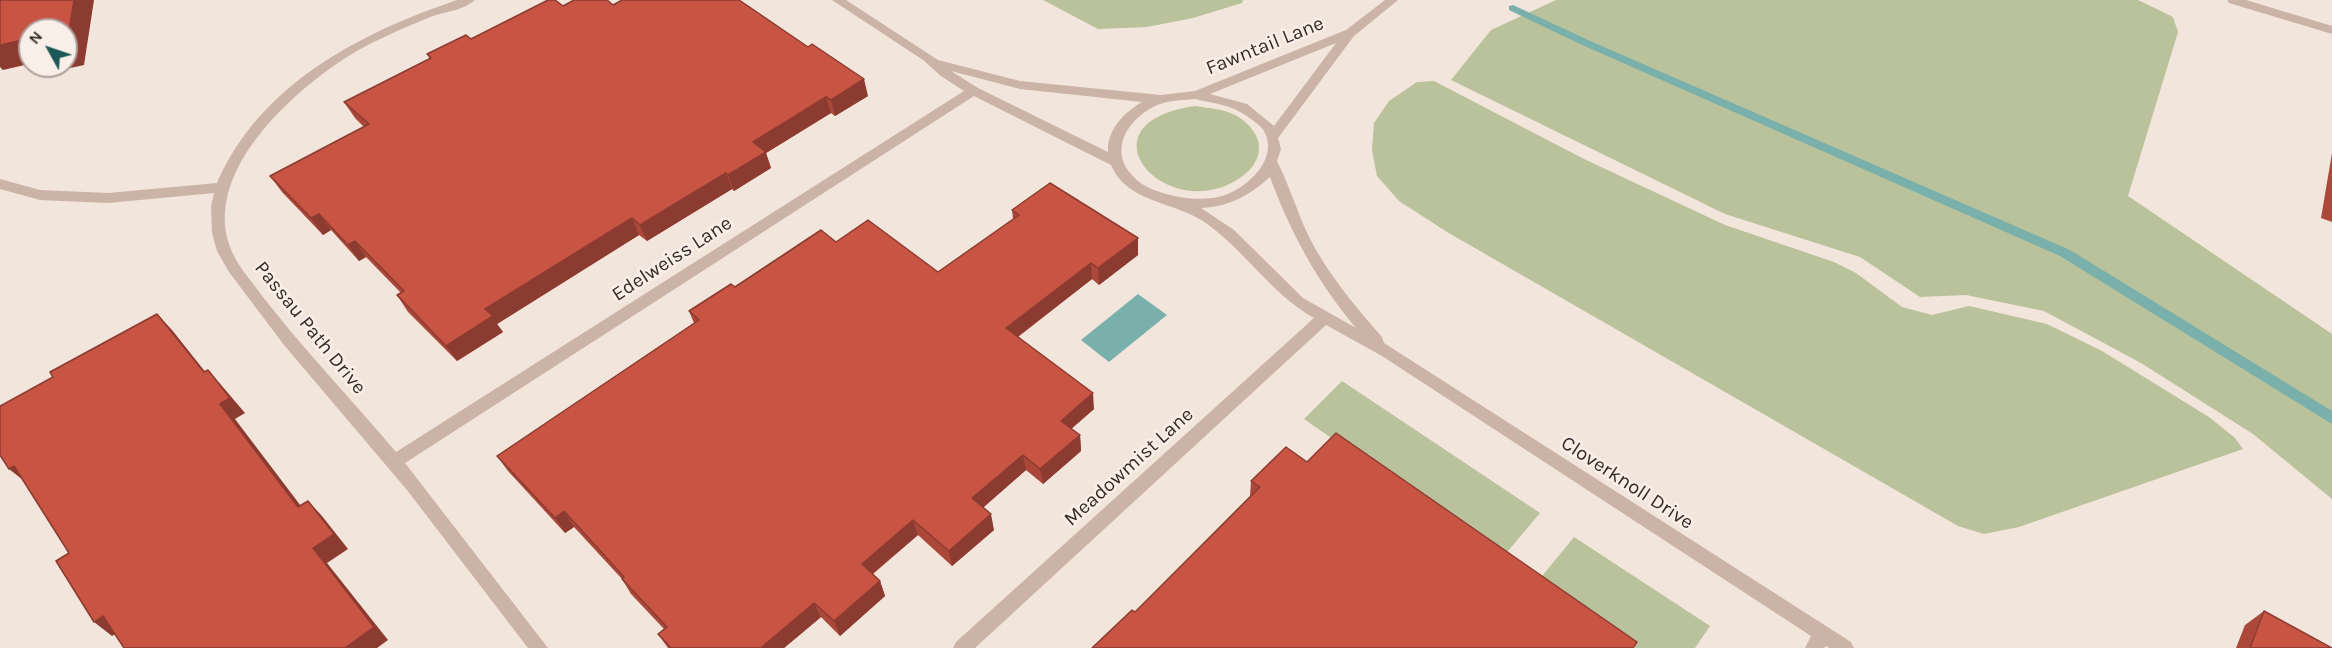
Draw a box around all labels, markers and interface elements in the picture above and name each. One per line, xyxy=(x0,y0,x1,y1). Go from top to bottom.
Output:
street label: Fawntail Lane xyxy=(1203,11,1327,81)
north arrow xyxy=(18,18,78,78)
text: N xyxy=(24,27,46,48)
street label: Edelweiss Lane xyxy=(608,211,736,307)
street label: Passau Path Drive xyxy=(249,257,371,399)
street label: Meadowmist Lane xyxy=(1059,403,1199,531)
street label: Cloverknoll Drive xyxy=(1556,431,1698,535)

